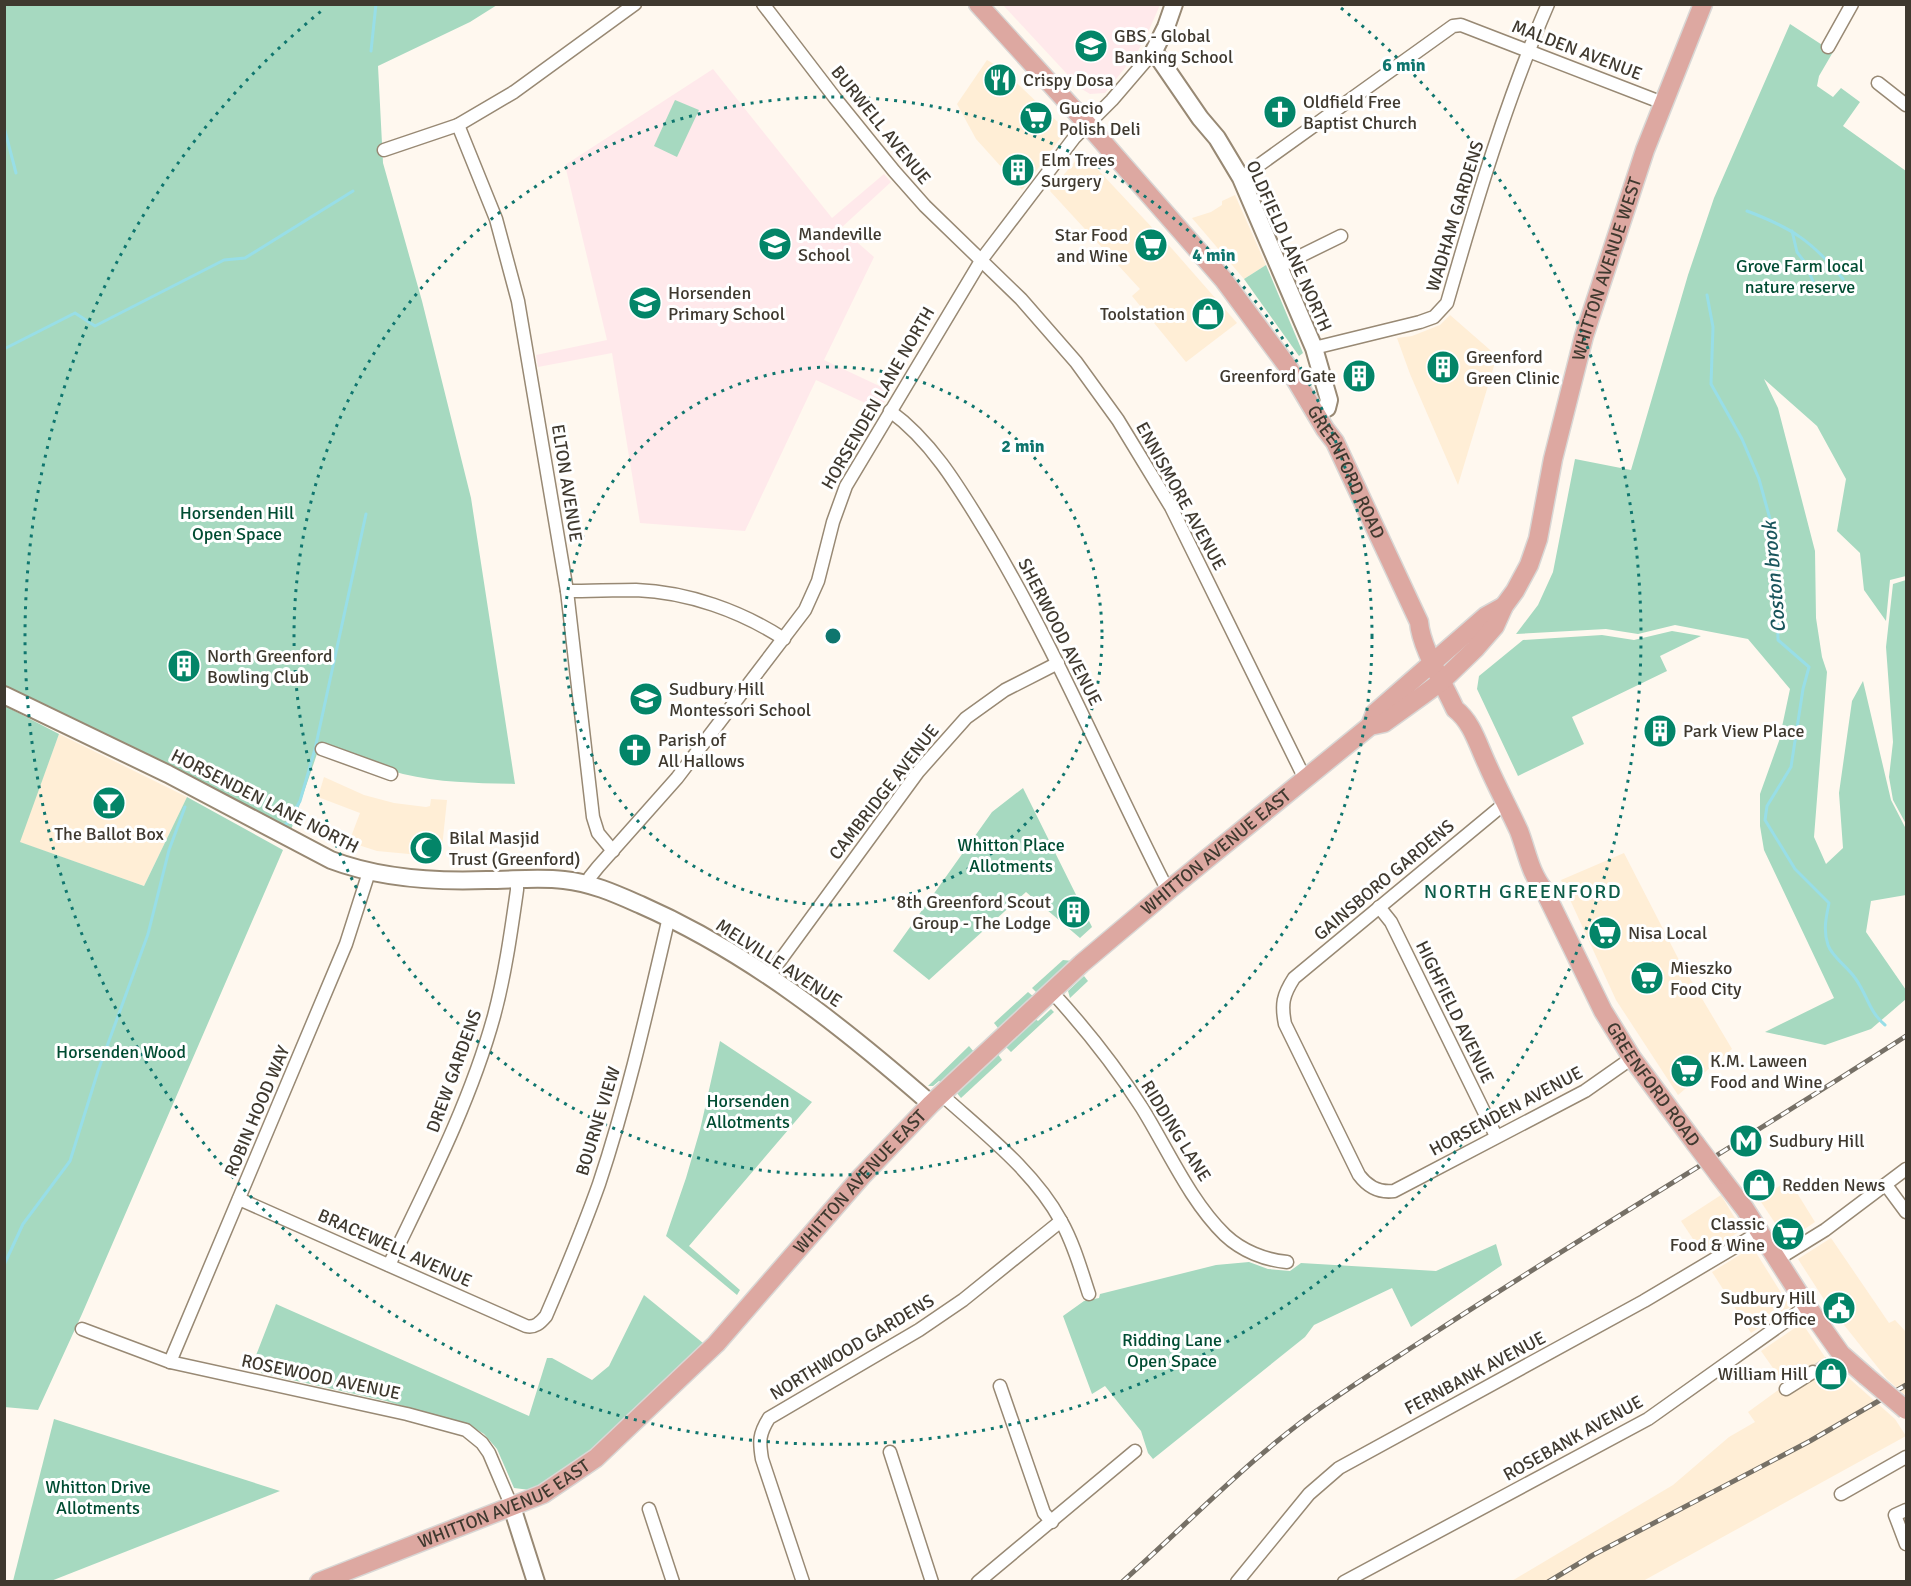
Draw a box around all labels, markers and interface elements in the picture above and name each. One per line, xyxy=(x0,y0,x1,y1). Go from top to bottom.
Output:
street label: MALDEN AVENUE xyxy=(1509,15,1645,85)
place label: GBS - Global Banking School xyxy=(1114,25,1233,68)
school or university icon: GBS - Global Banking School xyxy=(1073,28,1109,64)
text: 6 min xyxy=(1382,54,1426,76)
street label: BURWELL AVENUE xyxy=(826,61,936,189)
restaurant icon: Crispy Dosa xyxy=(982,62,1018,98)
place label: Crispy Dosa xyxy=(1023,69,1114,91)
place label: Oldfield Free Baptist Church xyxy=(1303,91,1417,134)
church icon: Oldfield Free Baptist Church xyxy=(1262,94,1298,130)
place label: Gucio Polish Deli xyxy=(1059,97,1141,140)
supermarket icon: Gucio Polish Deli xyxy=(1018,100,1054,136)
street label: WADHAM GARDENS xyxy=(1422,138,1488,294)
place label: Elm Trees Surgery xyxy=(1041,149,1115,192)
building icon: Elm Trees Surgery xyxy=(1000,152,1036,188)
street label: OLDFIELD LANE NORTH xyxy=(1241,157,1337,335)
street label: WHITTON AVENUE WEST xyxy=(1567,174,1646,363)
place label: Mandeville School xyxy=(798,223,882,266)
place label: Star Food and Wine xyxy=(1055,224,1128,267)
school or university icon: Mandeville School xyxy=(757,226,793,262)
supermarket icon: Star Food and Wine xyxy=(1133,227,1169,263)
text: 4 min xyxy=(1192,244,1236,266)
park label: Grove Farm local nature reserve xyxy=(1736,255,1864,298)
place label: Horsenden Primary School xyxy=(668,282,785,325)
school or university icon: Horsenden Primary School xyxy=(627,285,663,321)
shop icon: Toolstation xyxy=(1190,296,1226,332)
street label: HORSENDEN LANE NORTH xyxy=(817,303,939,493)
place label: Toolstation xyxy=(1100,303,1185,325)
place label: Greenford Green Clinic xyxy=(1466,346,1560,389)
building icon: Greenford Green Clinic xyxy=(1425,349,1461,385)
building icon: Greenford Gate xyxy=(1341,358,1377,394)
place label: Greenford Gate xyxy=(1219,365,1336,387)
street label: GREENFORD ROAD xyxy=(1302,401,1390,542)
street label: ENNISMORE AVENUE xyxy=(1131,418,1231,574)
street label: ELTON AVENUE xyxy=(547,422,587,544)
text: 2 min xyxy=(1001,435,1045,457)
park label: Horsenden Hill Open Space xyxy=(180,502,294,545)
water label: Coston brook xyxy=(1756,518,1791,634)
street label: SHERWOOD AVENUE xyxy=(1013,555,1107,709)
centre of rings xyxy=(823,626,843,646)
place label: North Greenford Bowling Club xyxy=(207,645,333,688)
building icon: North Greenford Bowling Club xyxy=(166,648,202,684)
place label: Sudbury Hill Montessori School xyxy=(669,678,811,721)
school or university icon: Sudbury Hill Montessori School xyxy=(628,681,664,717)
building icon: Park View Place xyxy=(1642,713,1678,749)
street label: CAMBRIDGE AVENUE xyxy=(824,720,944,864)
place label: Park View Place xyxy=(1683,720,1805,742)
place label: Parish of All Hallows xyxy=(658,729,745,772)
church icon: Parish of All Hallows xyxy=(617,732,653,768)
street label: HORSENDEN LANE NORTH xyxy=(168,744,362,858)
street label: WHITTON AVENUE EAST xyxy=(1136,784,1295,920)
bar icon: The Ballot Box xyxy=(91,785,127,821)
street label: GAINSBORO GARDENS xyxy=(1309,815,1459,945)
place label: The Ballot Box xyxy=(54,823,164,845)
place label: Bilal Masjid Trust (Greenford) xyxy=(449,827,580,870)
mosque icon: Bilal Masjid Trust (Greenford) xyxy=(408,830,444,866)
park label: Whitton Place Allotments xyxy=(957,834,1065,877)
district label: NORTH GREENFORD xyxy=(1424,879,1622,904)
place label: 8th Greenford Scout Group - The Lodge xyxy=(896,891,1051,934)
building icon: 8th Greenford Scout Group - The Lodge xyxy=(1056,894,1092,930)
street label: MELVILLE AVENUE xyxy=(712,914,846,1012)
supermarket icon: Nisa Local xyxy=(1587,915,1623,951)
place label: Nisa Local xyxy=(1628,922,1707,944)
street label: HIGHFIELD AVENUE xyxy=(1411,937,1499,1087)
place label: Mieszko Food City xyxy=(1670,957,1742,1000)
supermarket icon: Mieszko Food City xyxy=(1629,960,1665,996)
street label: DREW GARDENS xyxy=(422,1006,486,1136)
street label: GREENFORD ROAD xyxy=(1602,1018,1705,1151)
park label: Horsenden Wood xyxy=(56,1041,186,1063)
street label: ROBIN HOOD WAY xyxy=(219,1042,295,1180)
place label: K.M. Laween Food and Wine xyxy=(1710,1050,1823,1093)
supermarket icon: K.M. Laween Food and Wine xyxy=(1669,1053,1705,1089)
street label: HORSENDEN AVENUE xyxy=(1426,1061,1586,1161)
street label: BOURNE VIEW xyxy=(571,1064,625,1178)
street label: RIDDING LANE xyxy=(1136,1076,1216,1186)
park label: Horsenden Allotments xyxy=(706,1090,790,1133)
street label: WHITTON AVENUE EAST xyxy=(788,1105,931,1258)
metro station icon: Sudbury Hill xyxy=(1728,1123,1764,1159)
place label: Sudbury Hill xyxy=(1769,1130,1865,1152)
shop icon: Redden News xyxy=(1741,1167,1777,1203)
place label: Redden News xyxy=(1782,1174,1885,1196)
street label: BRACEWELL AVENUE xyxy=(314,1204,476,1292)
place label: Classic Food & Wine xyxy=(1670,1213,1765,1256)
supermarket icon: Classic Food & Wine xyxy=(1770,1216,1806,1252)
place label: Sudbury Hill Post Office xyxy=(1720,1287,1816,1330)
street label: NORTHWOOD GARDENS xyxy=(766,1289,938,1405)
public building icon: Sudbury Hill Post Office xyxy=(1821,1290,1857,1326)
street label: FERNBANK AVENUE xyxy=(1401,1327,1549,1419)
park label: Ridding Lane Open Space xyxy=(1122,1329,1222,1372)
street label: ROSEWOOD AVENUE xyxy=(239,1349,403,1405)
shop icon: William Hill xyxy=(1813,1356,1849,1392)
place label: William Hill xyxy=(1718,1363,1808,1385)
street label: ROSEBANK AVENUE xyxy=(1499,1390,1647,1486)
street label: WHITTON AVENUE EAST xyxy=(415,1454,594,1553)
park label: Whitton Drive Allotments xyxy=(45,1476,151,1519)

